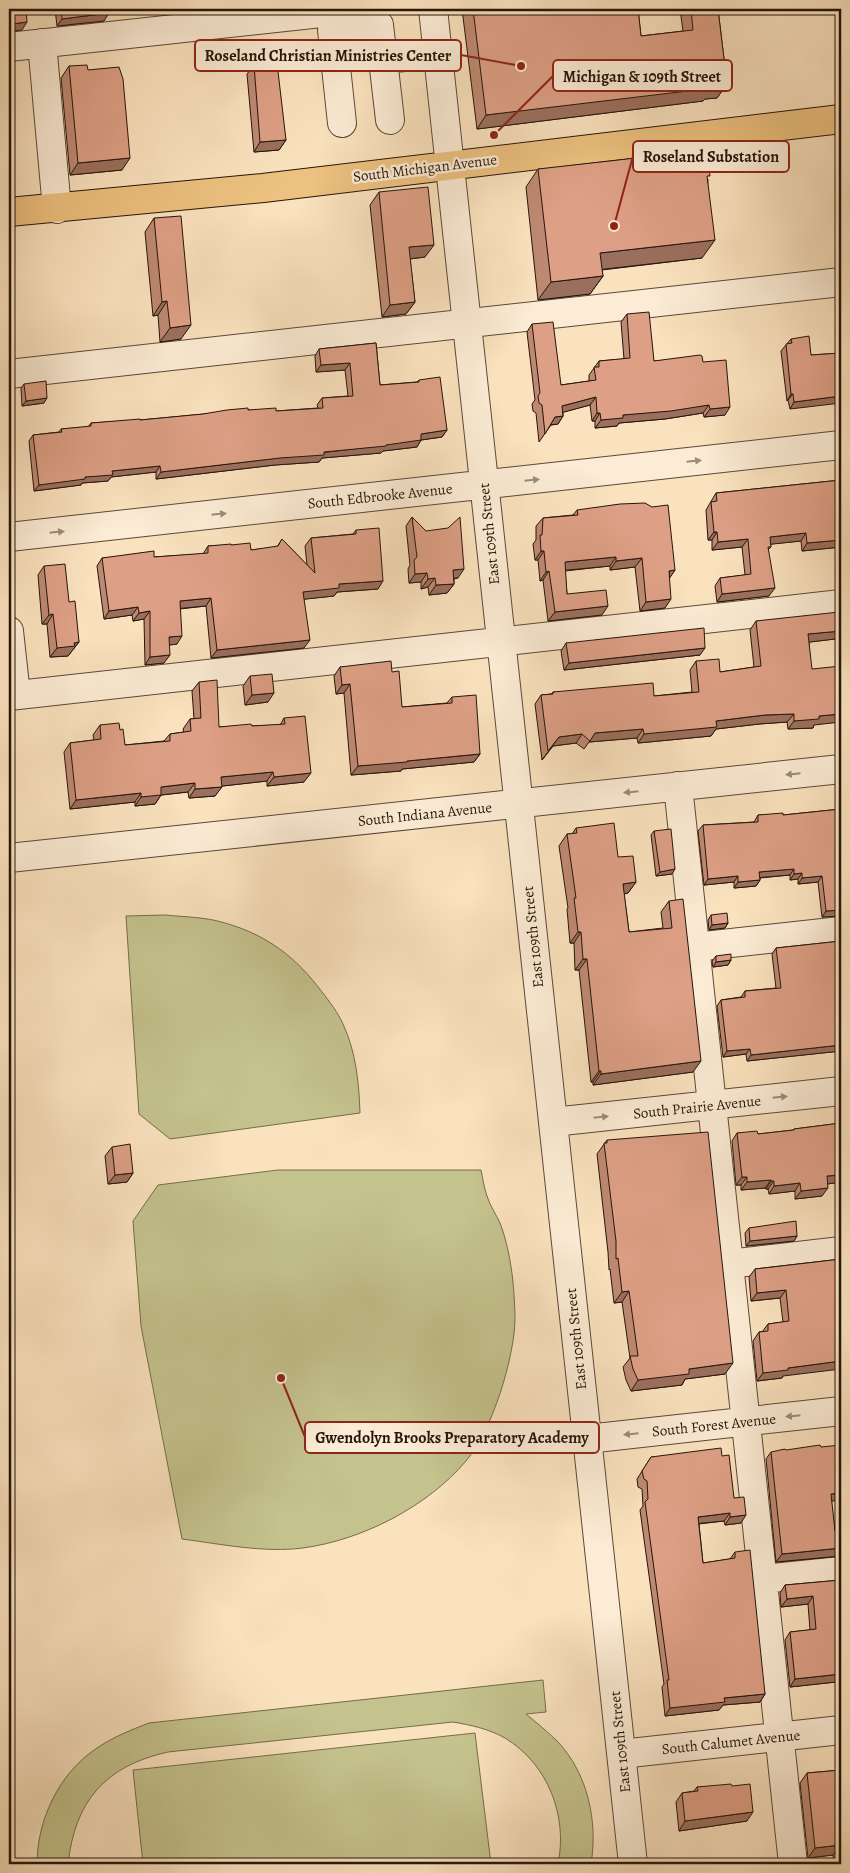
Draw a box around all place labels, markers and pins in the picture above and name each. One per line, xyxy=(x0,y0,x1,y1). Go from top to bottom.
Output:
callout: Roseland Christian Ministries Center xyxy=(195,40,461,71)
callout: Michigan & 109th Street xyxy=(553,60,732,91)
callout: Roseland Substation xyxy=(633,141,789,172)
callout: Gwendolyn Brooks Preparatory Academy xyxy=(305,1422,599,1453)

